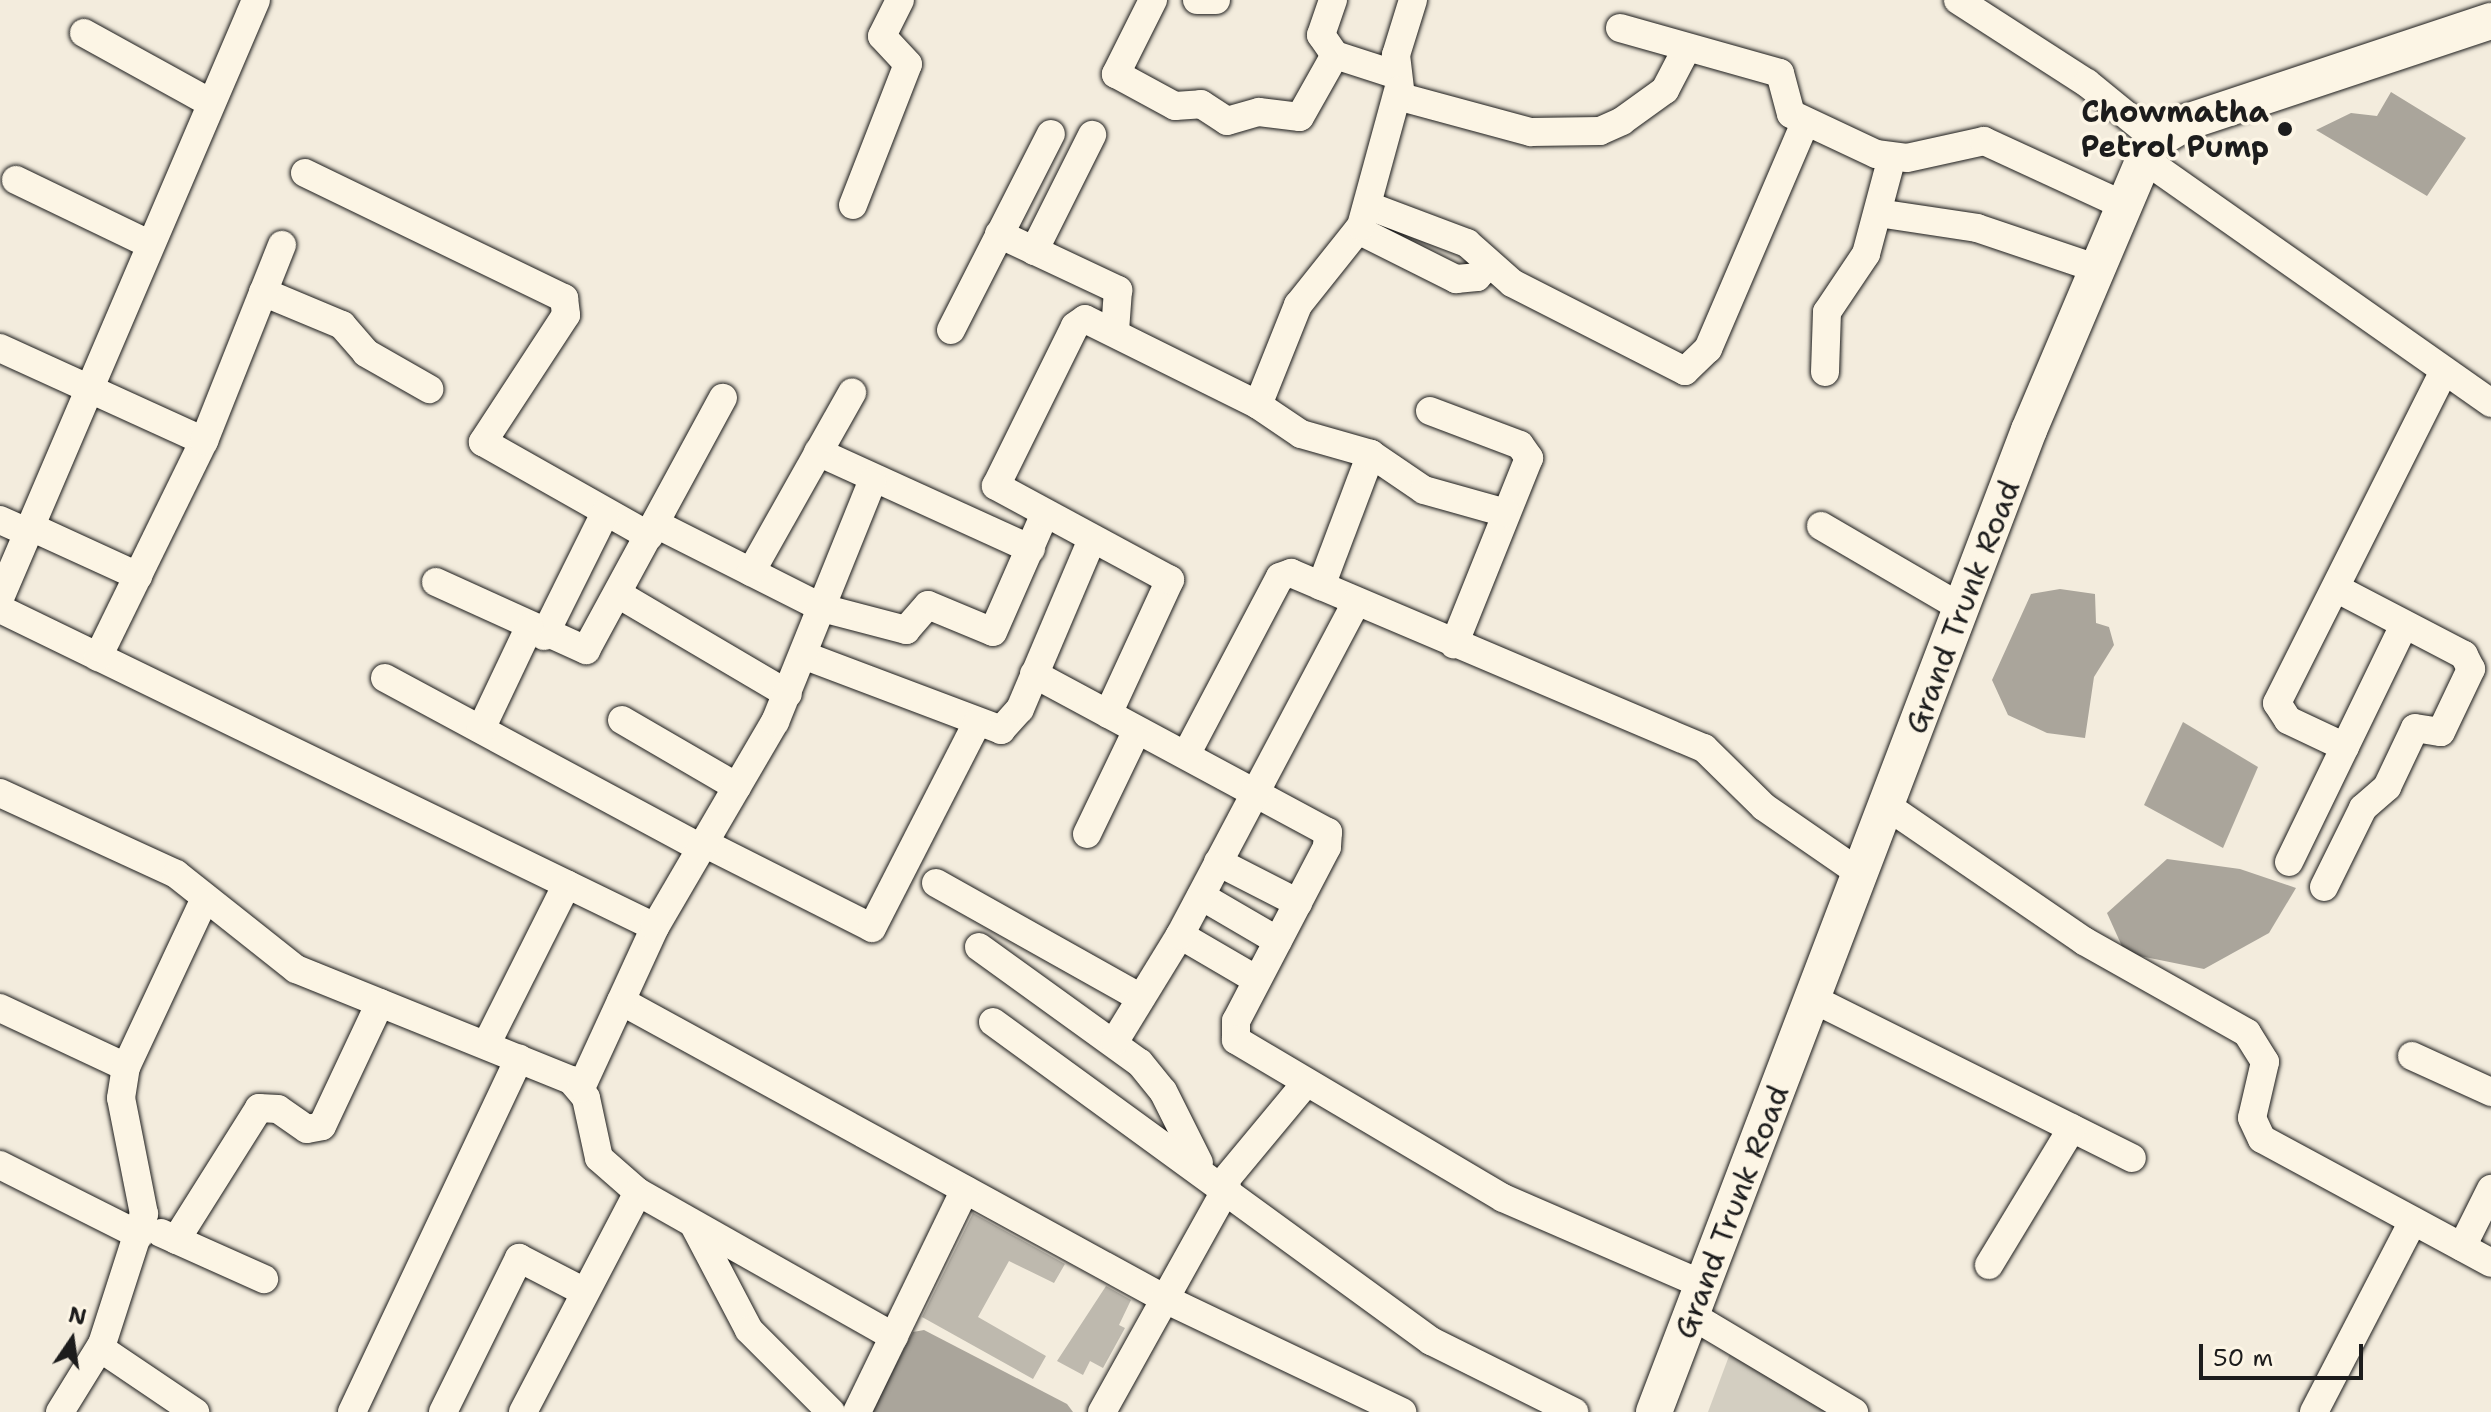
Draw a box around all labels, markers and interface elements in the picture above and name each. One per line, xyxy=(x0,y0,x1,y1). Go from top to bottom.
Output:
place label: Chowmatha Petrol Pump xyxy=(2081,94,2269,164)
marker: Chowmatha Petrol Pump xyxy=(2276,120,2294,138)
street label: Grand Trunk Road xyxy=(1898,475,2028,739)
street label: Grand Trunk Road xyxy=(1667,1080,1797,1344)
north arrow xyxy=(32,1300,112,1380)
text: N xyxy=(66,1300,89,1332)
scale bar xyxy=(2203,1328,2367,1378)
text: 50 m xyxy=(2213,1342,2273,1374)

